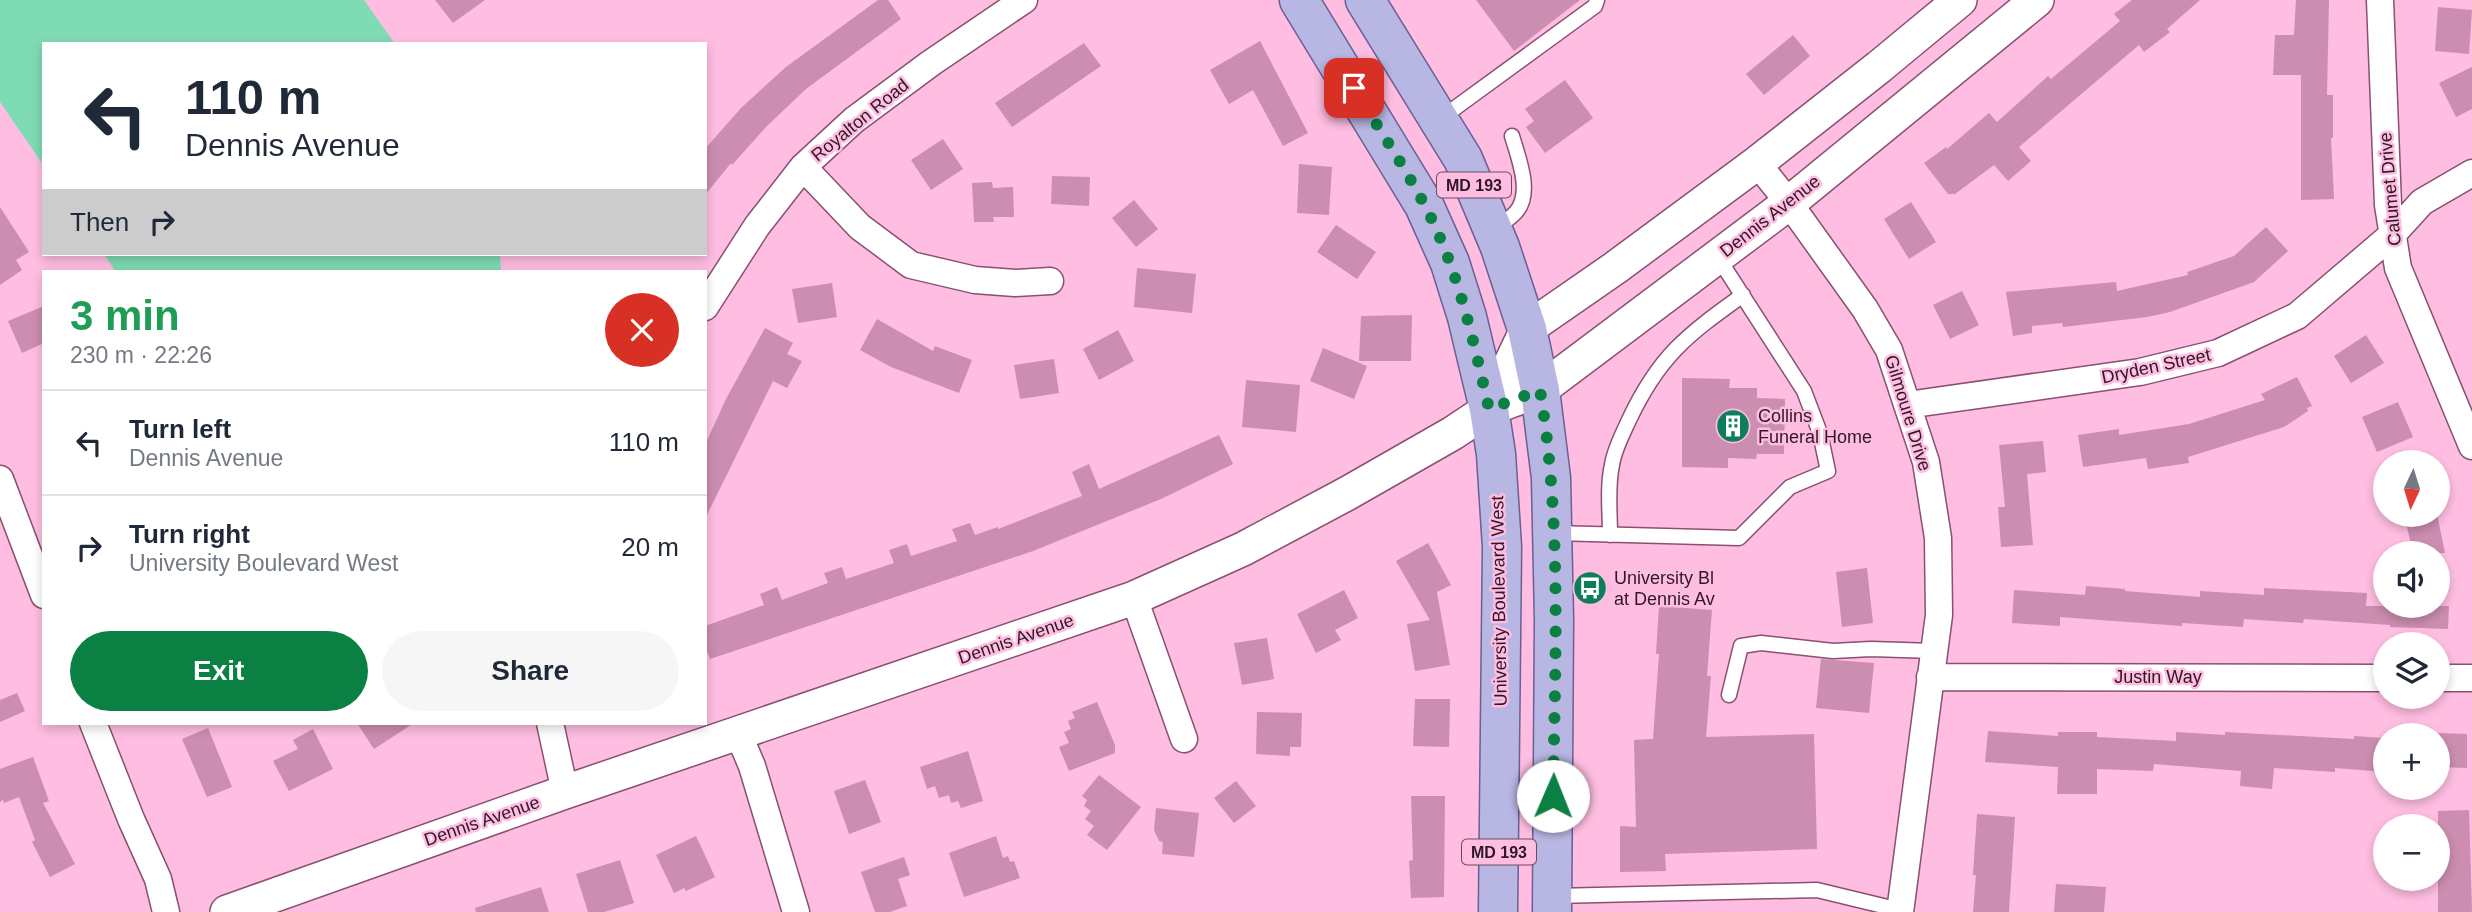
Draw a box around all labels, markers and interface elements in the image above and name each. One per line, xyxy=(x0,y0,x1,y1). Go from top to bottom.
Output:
pin xyxy=(1324,58,1384,118)
icon: arrive xyxy=(1335,69,1373,107)
icon: left xyxy=(70,70,161,161)
text: 110 m xyxy=(185,70,321,124)
street label: Royalton Road xyxy=(807,75,913,165)
text: Dennis Avenue xyxy=(185,127,400,163)
street label: Calumet Drive xyxy=(2375,131,2405,247)
street label: Dennis Avenue xyxy=(1716,171,1824,261)
road number: MD 193 xyxy=(1437,172,1511,197)
icon: right xyxy=(143,203,181,241)
text: Then xyxy=(70,207,129,237)
text: 3 min xyxy=(70,292,180,339)
button: close xyxy=(605,293,679,367)
text: 230 m · 22:26 xyxy=(70,342,212,368)
street label: Dryden Street xyxy=(2100,345,2212,387)
street label: Gilmoure Drive xyxy=(1881,353,1935,473)
place label: Collins Funeral Home xyxy=(1758,406,1872,447)
building icon: Collins Funeral Home xyxy=(1714,407,1752,445)
text: Turn left xyxy=(129,414,231,444)
icon: left xyxy=(70,424,108,462)
text: 110 m xyxy=(609,427,679,457)
text: Dennis Avenue xyxy=(129,445,283,471)
north arrow xyxy=(2373,450,2450,527)
map controls xyxy=(2373,450,2450,891)
street label: University Boulevard West xyxy=(1487,495,1511,707)
text: Turn right xyxy=(129,519,250,549)
icon: right xyxy=(70,529,108,567)
text: 20 m xyxy=(621,532,679,562)
button: sound xyxy=(2373,541,2450,618)
text: University Boulevard West xyxy=(129,550,398,576)
place label: University Bl at Dennis Av xyxy=(1614,568,1715,609)
bus stop icon: University Bl at Dennis Av xyxy=(1571,569,1609,607)
street label: Dennis Avenue xyxy=(956,610,1076,668)
button: Exit xyxy=(70,631,368,711)
button: Share xyxy=(382,631,679,711)
button: layers xyxy=(2373,632,2450,709)
street label: Justin Way xyxy=(2114,667,2202,687)
button: + xyxy=(2373,723,2450,800)
position arrow xyxy=(1516,759,1590,833)
street label: Dennis Avenue xyxy=(422,792,542,850)
button: − xyxy=(2373,814,2450,891)
road number: MD 193 xyxy=(1462,839,1536,864)

